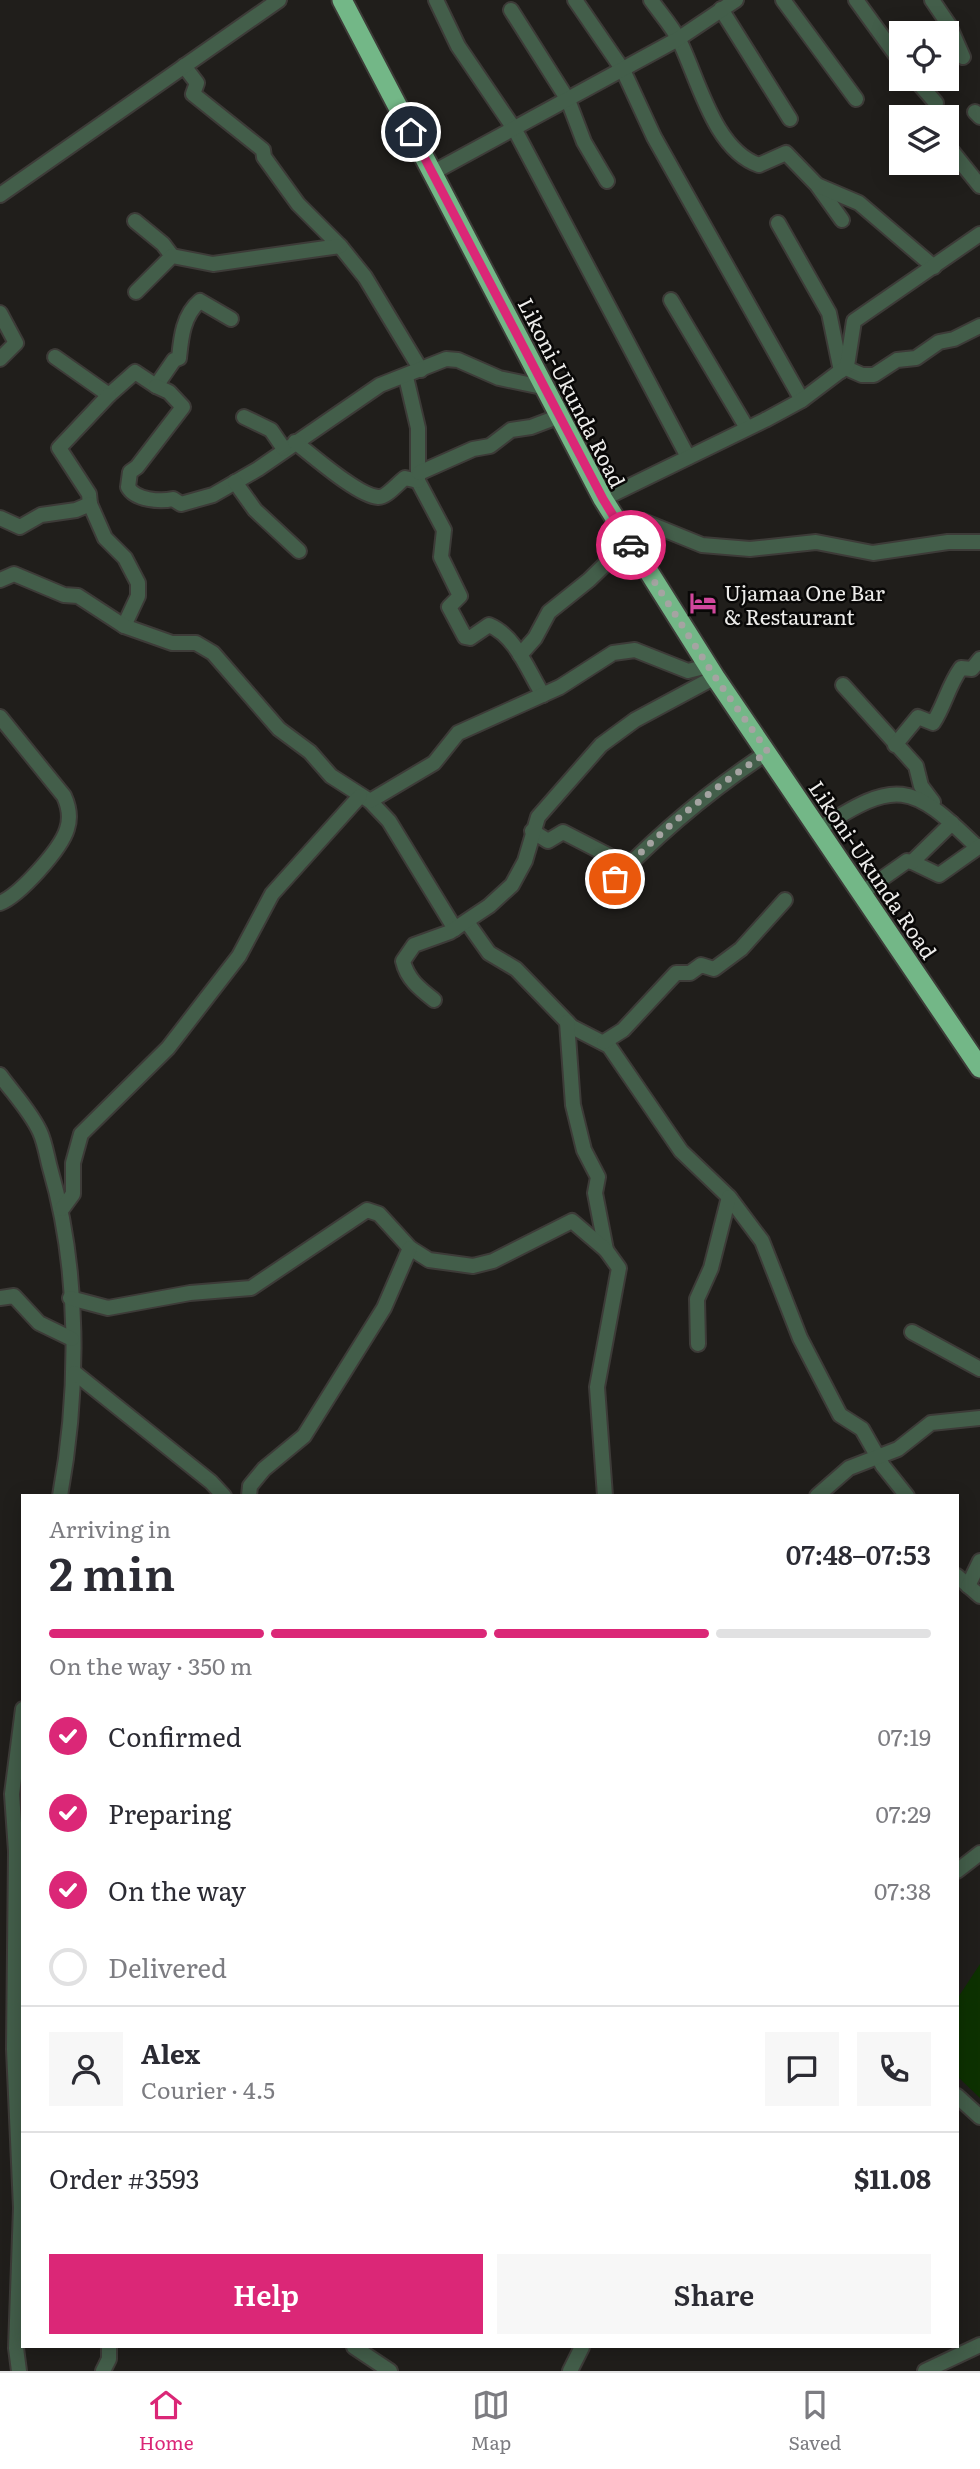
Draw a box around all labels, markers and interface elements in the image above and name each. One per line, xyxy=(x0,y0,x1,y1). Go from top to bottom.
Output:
map controls xyxy=(889,21,959,175)
button: locate xyxy=(889,21,959,91)
pin xyxy=(381,102,441,162)
button: layers xyxy=(889,105,959,175)
icon: home xyxy=(392,113,430,151)
street label: Likoni-Ukunda Road xyxy=(512,292,634,492)
courier xyxy=(596,510,666,580)
icon: car xyxy=(612,526,650,564)
place label: Ujamaa One Bar & Restaurant xyxy=(724,576,885,631)
hotel icon: Ujamaa One Bar & Restaurant xyxy=(688,588,718,618)
street label: Likoni-Ukunda Road xyxy=(803,774,945,965)
pin xyxy=(585,849,645,909)
icon: bag xyxy=(596,860,634,898)
text: Arriving in xyxy=(49,1511,171,1545)
text: 07:48–07:53 xyxy=(786,1534,931,1573)
text: 2 min xyxy=(49,1537,175,1605)
text: On the way · 350 m xyxy=(49,1648,252,1682)
text: Confirmed xyxy=(108,1716,242,1755)
icon: check xyxy=(49,1717,87,1755)
text: 07:19 xyxy=(877,1719,931,1753)
text: Preparing xyxy=(108,1793,231,1832)
icon: check xyxy=(49,1794,87,1832)
text: 07:29 xyxy=(875,1796,931,1830)
text: On the way xyxy=(108,1870,246,1909)
icon: check xyxy=(49,1871,87,1909)
text: 07:38 xyxy=(874,1873,931,1907)
text: Delivered xyxy=(108,1947,227,1986)
button: person xyxy=(49,2032,123,2106)
button: chat xyxy=(765,2032,839,2106)
button: phone xyxy=(857,2032,931,2106)
text: Alex xyxy=(141,2033,200,2072)
text: Courier · 4.5 xyxy=(141,2072,275,2106)
text: Order #3593 xyxy=(49,2158,200,2197)
text: $11.08 xyxy=(854,2158,931,2197)
button: Help xyxy=(49,2254,483,2334)
button: Share xyxy=(497,2254,931,2334)
tab: Home xyxy=(139,2386,194,2456)
tab: Map xyxy=(471,2386,511,2456)
tab: Saved xyxy=(788,2386,841,2456)

